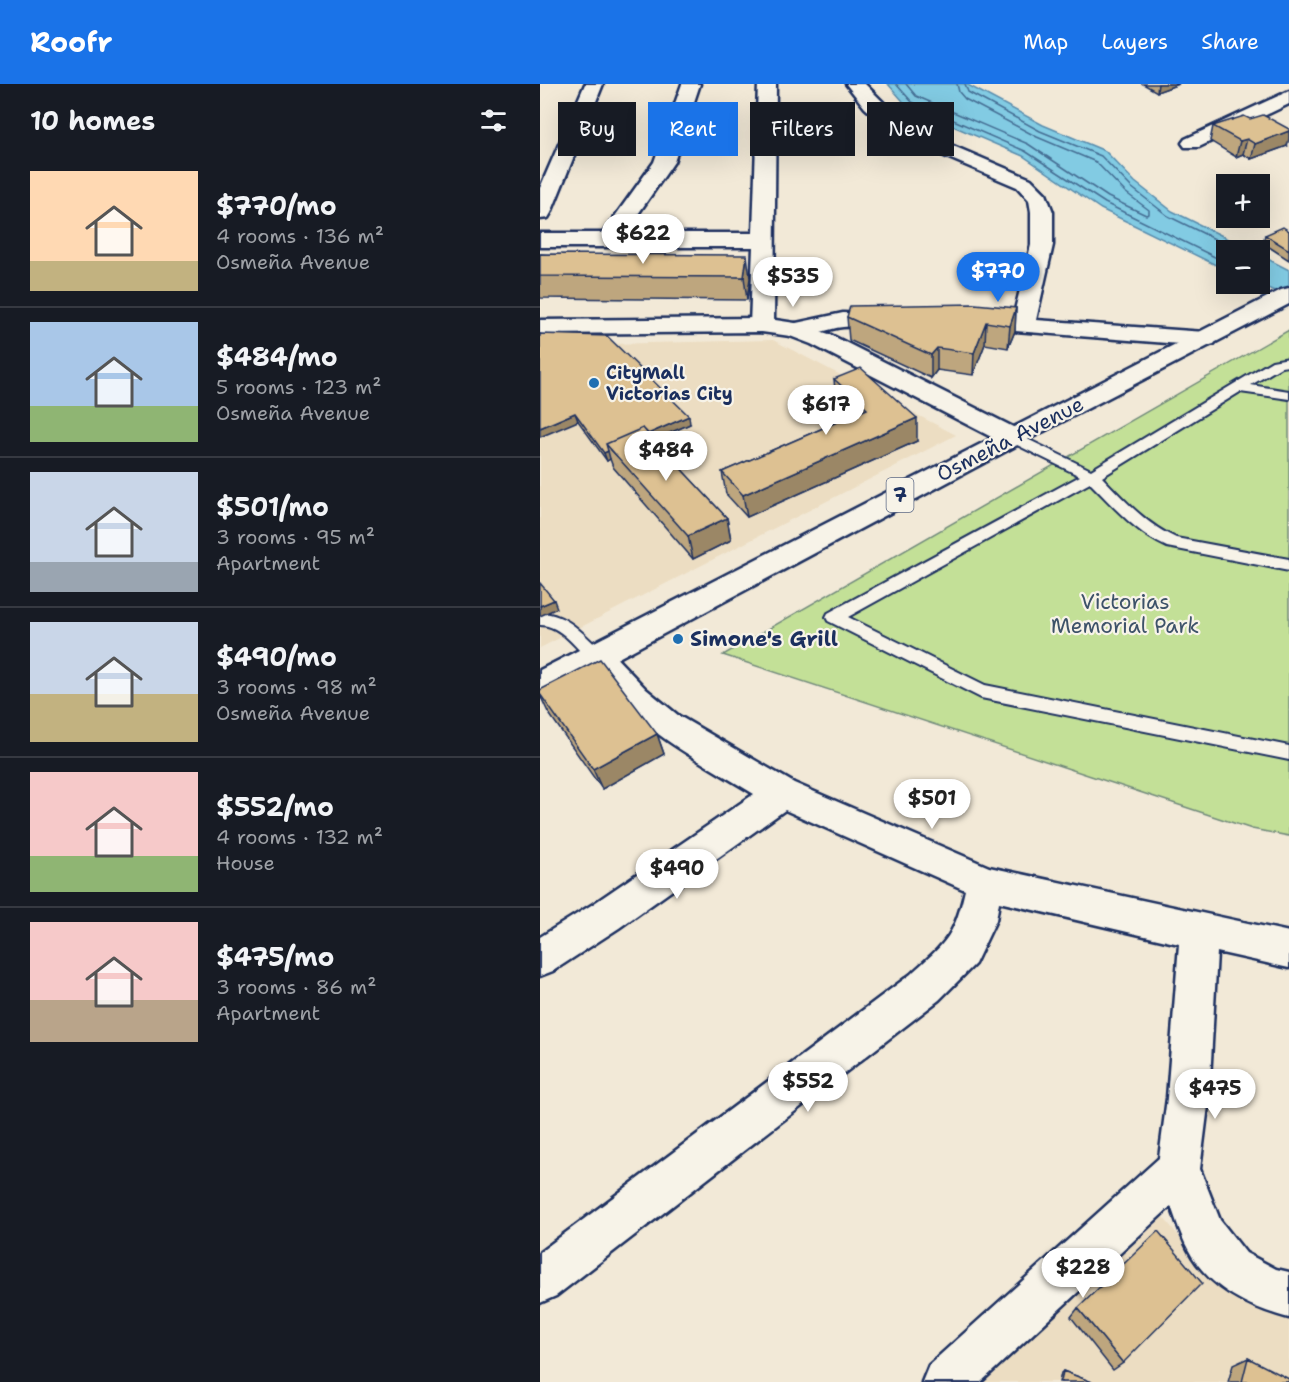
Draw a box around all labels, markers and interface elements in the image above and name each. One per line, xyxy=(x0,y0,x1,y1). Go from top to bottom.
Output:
text: Roofr xyxy=(30,23,112,61)
text: Map xyxy=(1023,28,1068,56)
text: Layers xyxy=(1101,28,1168,56)
text: Share xyxy=(1201,28,1259,56)
chip: Buy xyxy=(558,102,636,156)
chip: Rent xyxy=(648,102,738,156)
chip: Filters xyxy=(750,102,855,156)
chip: New xyxy=(867,102,954,156)
text: 10 homes xyxy=(30,103,155,138)
icon: filters xyxy=(477,104,510,137)
map controls xyxy=(1216,174,1270,294)
button: + xyxy=(1216,174,1270,228)
text: $770/mo xyxy=(216,188,337,223)
icon: home xyxy=(78,195,150,267)
pin: $622 xyxy=(607,214,679,265)
text: $622 xyxy=(616,220,670,246)
text: 4 rooms · 136 m² xyxy=(216,223,384,249)
button: − xyxy=(1216,240,1270,294)
text: Osmeña Avenue xyxy=(216,249,370,275)
pin: $770 xyxy=(962,252,1034,303)
pin: $535 xyxy=(757,257,829,308)
text: $770 xyxy=(971,258,1025,284)
text: $535 xyxy=(767,263,819,289)
text: $484/mo xyxy=(216,339,338,374)
icon: home xyxy=(78,346,150,418)
place label: CityMall Victorias City xyxy=(606,361,733,406)
text: 5 rooms · 123 m² xyxy=(216,374,382,400)
marker: CityMall Victorias City xyxy=(587,376,601,390)
pin: $617 xyxy=(790,385,862,436)
street label: Osmeña Avenue xyxy=(932,390,1088,488)
text: $617 xyxy=(802,391,850,417)
text: Osmeña Avenue xyxy=(216,400,370,426)
pin: $484 xyxy=(630,431,702,482)
text: $484 xyxy=(638,437,694,463)
road number: 7 xyxy=(886,478,914,512)
text: $501/mo xyxy=(216,489,329,524)
icon: home xyxy=(78,496,150,568)
text: 3 rooms · 95 m² xyxy=(216,524,375,550)
text: Apartment xyxy=(216,550,320,576)
park label: Victorias Memorial Park xyxy=(1051,588,1199,640)
place label: Simone's Grill xyxy=(690,625,838,653)
marker: Simone's Grill xyxy=(671,632,685,646)
text: $490/mo xyxy=(216,639,337,674)
icon: home xyxy=(78,646,150,718)
text: 3 rooms · 98 m² xyxy=(216,674,377,700)
text: Osmeña Avenue xyxy=(216,700,370,726)
pin: $501 xyxy=(896,779,968,830)
text: $501 xyxy=(908,785,956,811)
text: $552/mo xyxy=(216,789,334,824)
icon: home xyxy=(78,796,150,868)
text: 4 rooms · 132 m² xyxy=(216,824,383,850)
pin: $490 xyxy=(641,849,713,900)
text: House xyxy=(216,850,275,876)
text: $490 xyxy=(650,855,704,881)
text: $475/mo xyxy=(216,939,334,974)
icon: home xyxy=(78,946,150,1018)
text: 3 rooms · 86 m² xyxy=(216,974,376,1000)
text: Apartment xyxy=(216,1000,320,1026)
pin: $552 xyxy=(772,1062,844,1113)
text: $552 xyxy=(782,1068,834,1094)
pin: $475 xyxy=(1179,1069,1251,1120)
text: $475 xyxy=(1189,1075,1241,1101)
pin: $228 xyxy=(1047,1248,1119,1299)
text: $228 xyxy=(1056,1254,1110,1280)

